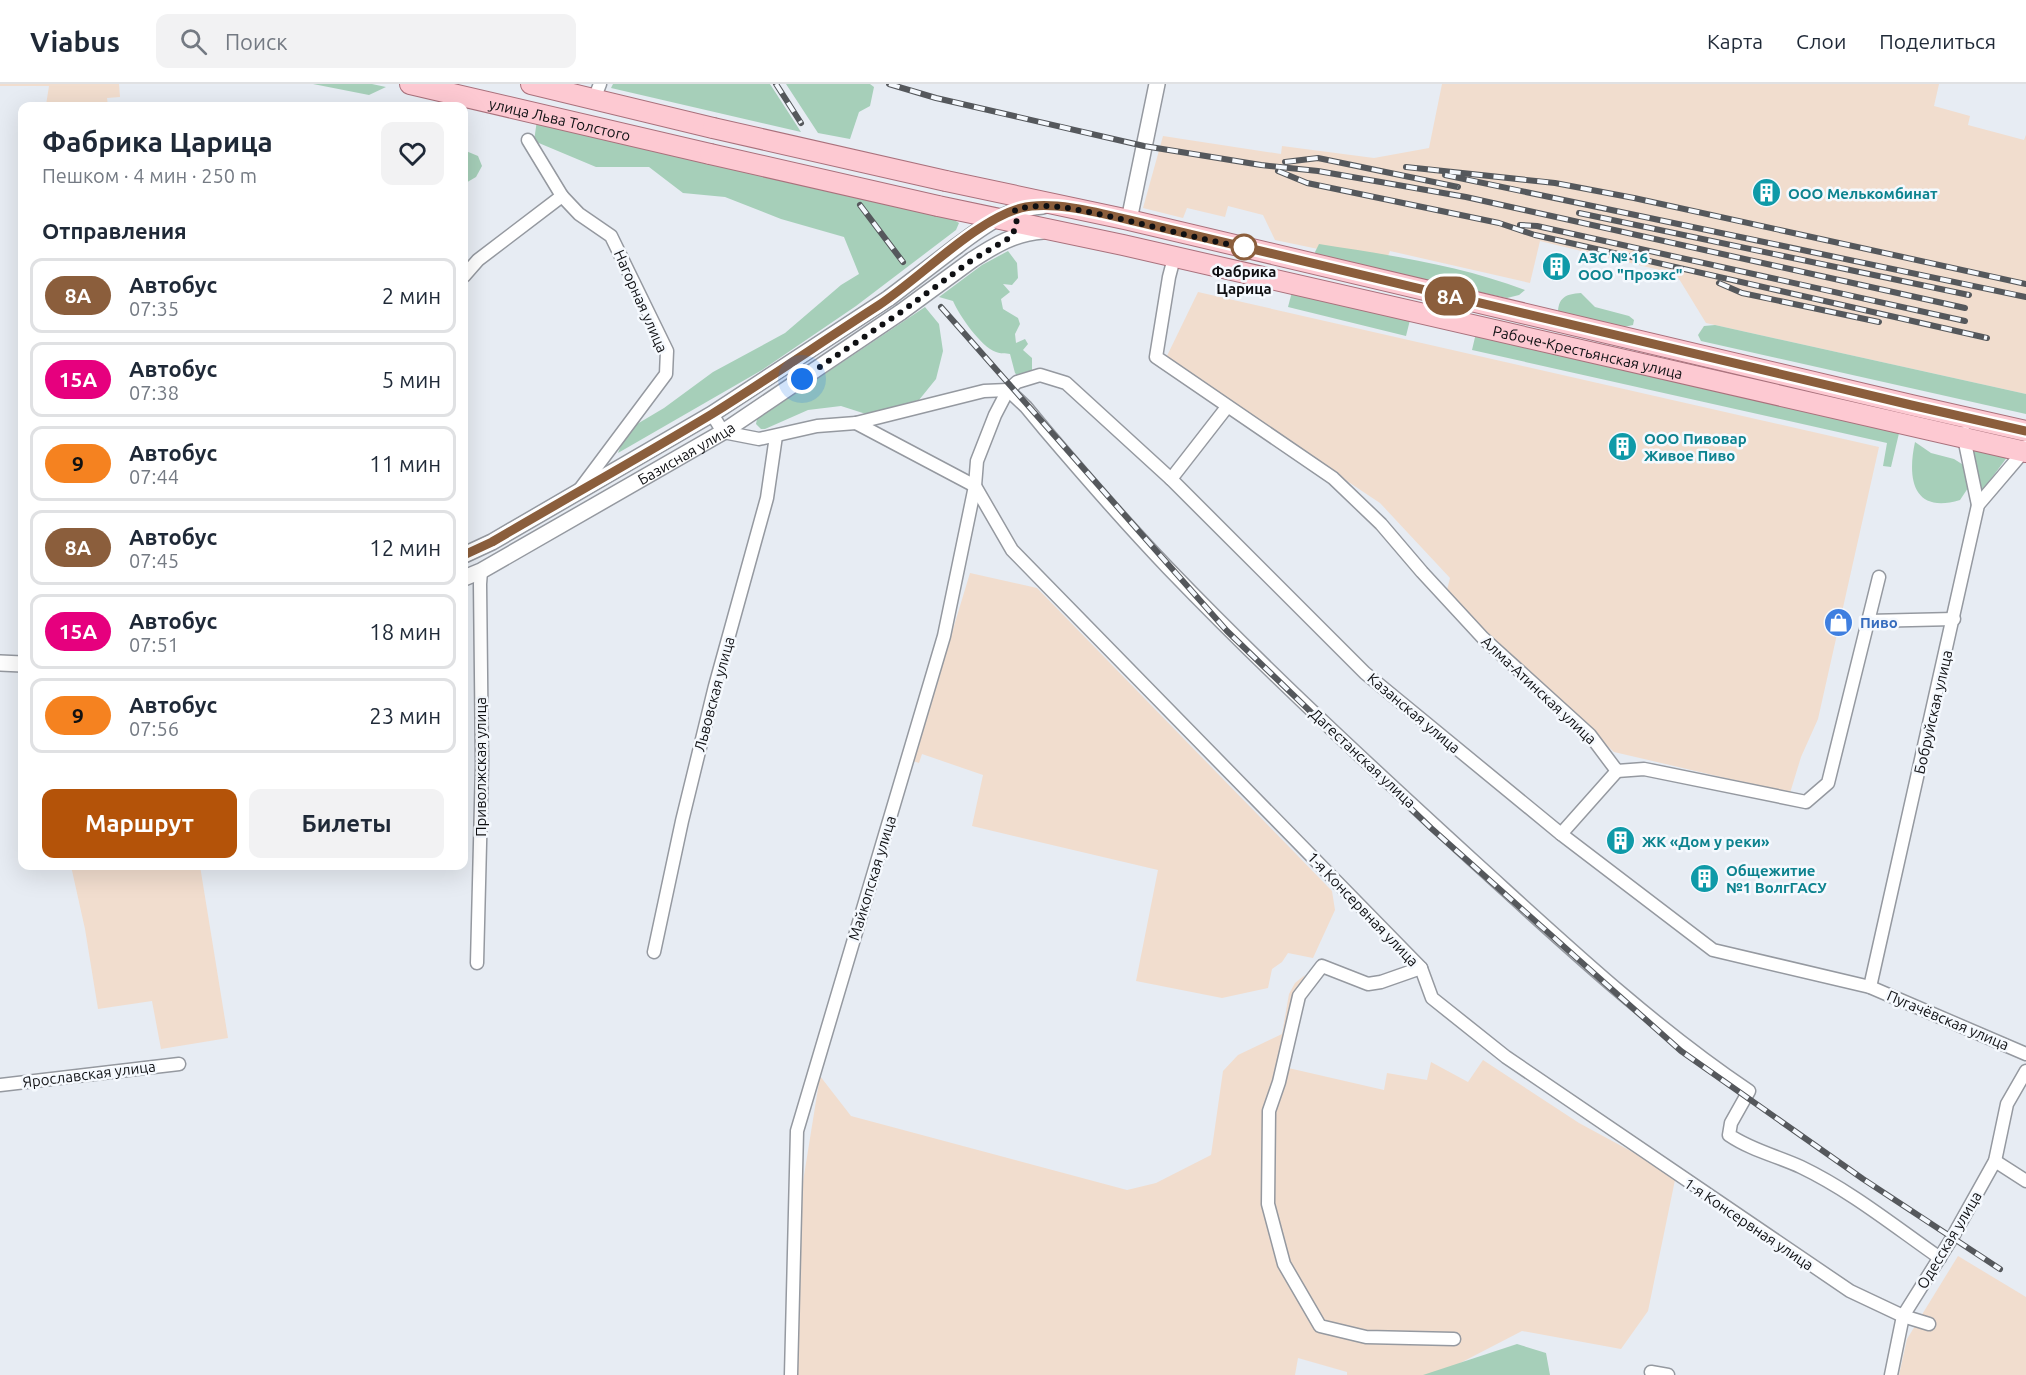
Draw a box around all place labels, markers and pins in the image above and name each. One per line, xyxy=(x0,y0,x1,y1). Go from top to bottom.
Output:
building icon: ООО Мелькомбинат xyxy=(1751,177,1783,209)
place label: ООО Мелькомбинат xyxy=(1788,185,1938,202)
marker: Фабрика Царица xyxy=(1231,234,1257,260)
place label: АЗС № 16 ООО "Проэкс" xyxy=(1578,249,1683,283)
building icon: АЗС № 16 ООО "Проэкс" xyxy=(1541,250,1573,282)
place label: Фабрика Царица xyxy=(1212,263,1276,297)
place label: ООО Пивовар Живое Пиво xyxy=(1644,430,1747,464)
building icon: ООО Пивовар Живое Пиво xyxy=(1607,431,1639,463)
shop icon: Пиво xyxy=(1823,606,1855,638)
place label: Пиво xyxy=(1860,614,1898,631)
building icon: ЖК «Дом у реки» xyxy=(1605,825,1637,857)
place label: ЖК «Дом у реки» xyxy=(1642,833,1770,850)
place label: Общежитие №1 ВолгГАСУ xyxy=(1726,862,1827,896)
building icon: Общежитие №1 ВолгГАСУ xyxy=(1689,863,1721,895)

